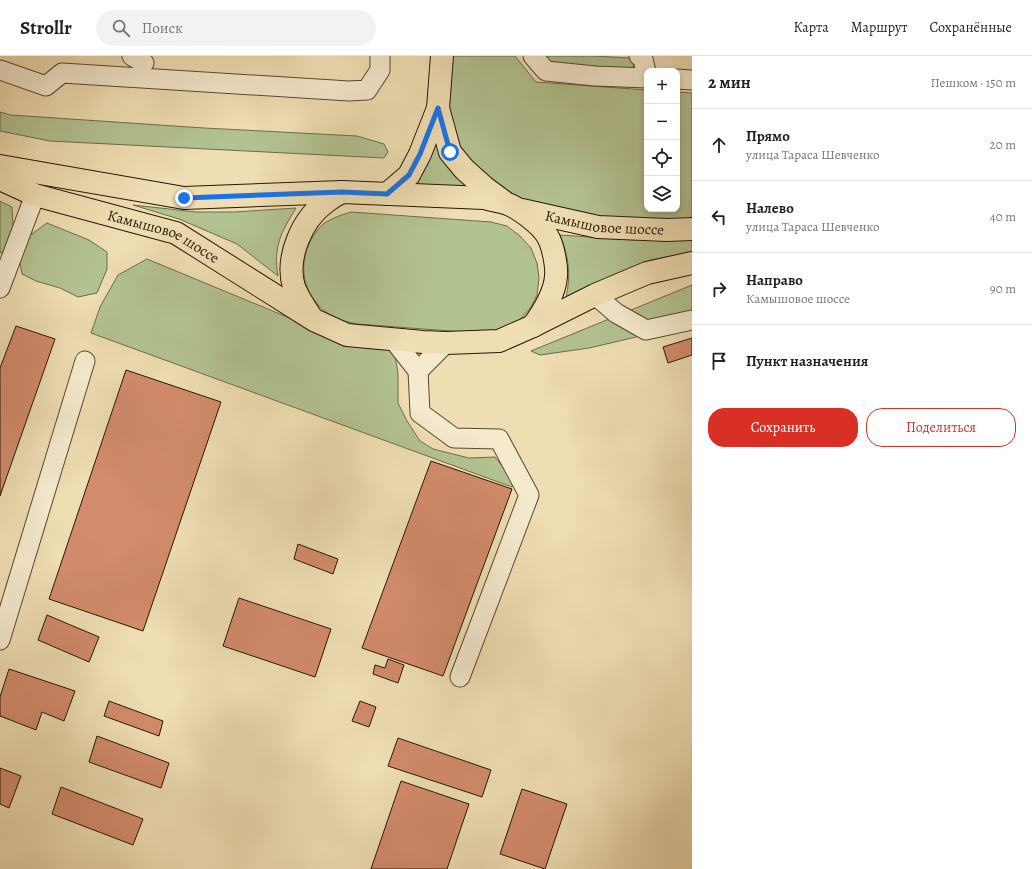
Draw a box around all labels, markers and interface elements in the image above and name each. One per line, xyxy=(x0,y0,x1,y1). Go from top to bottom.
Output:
search box xyxy=(96,10,376,46)
text: Strollr xyxy=(20,15,72,41)
icon: search xyxy=(110,17,132,39)
text: Поиск xyxy=(142,18,183,38)
text: Карта xyxy=(794,18,829,37)
text: Маршрут xyxy=(851,18,907,37)
text: Сохранённые xyxy=(929,18,1012,37)
map controls xyxy=(644,68,680,212)
button: + xyxy=(644,68,680,104)
text: 2 мин xyxy=(708,71,751,94)
text: Пешком · 150 m xyxy=(931,74,1016,91)
button: − xyxy=(644,104,680,140)
text: Прямо xyxy=(746,126,790,146)
icon: ahead xyxy=(708,134,730,156)
text: 20 m xyxy=(990,136,1016,153)
button: locate xyxy=(644,140,680,176)
route start xyxy=(441,143,459,161)
text: улица Тараса Шевченко xyxy=(746,146,880,163)
button: layers xyxy=(644,176,680,212)
route end xyxy=(175,189,193,207)
text: Налево xyxy=(746,198,794,218)
street label: Камышовое шоссе xyxy=(105,205,223,268)
street label: Камышовое шоссе xyxy=(543,205,665,240)
icon: left xyxy=(708,206,730,228)
text: 40 m xyxy=(990,208,1016,225)
text: улица Тараса Шевченко xyxy=(746,218,880,235)
text: Направо xyxy=(746,270,803,290)
icon: right xyxy=(708,278,730,300)
text: 90 m xyxy=(990,280,1016,297)
text: Камышовое шоссе xyxy=(746,290,850,307)
icon: arrive xyxy=(708,350,730,372)
text: Пункт назначения xyxy=(746,351,868,371)
button: Сохранить xyxy=(708,408,858,447)
button: Поделиться xyxy=(866,408,1016,447)

